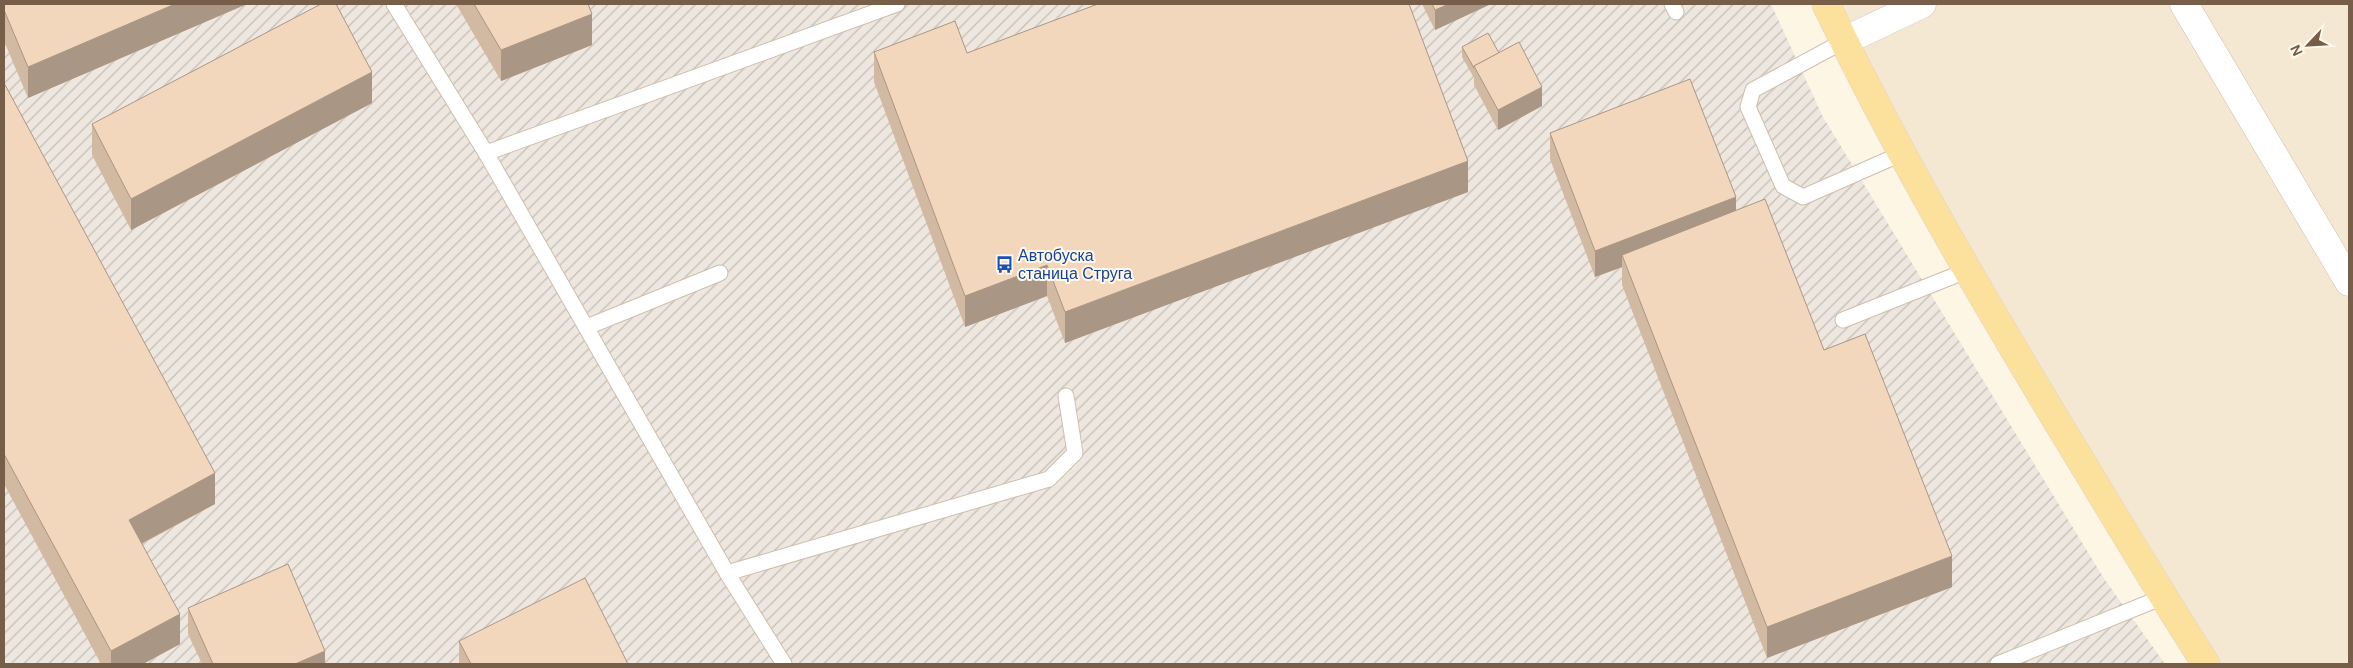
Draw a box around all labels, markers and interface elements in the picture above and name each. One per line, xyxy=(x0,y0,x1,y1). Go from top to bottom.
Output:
north arrow xyxy=(2283,20,2333,70)
text: N xyxy=(2286,42,2307,59)
place label: Автобуска станица Струга xyxy=(1018,245,1132,284)
bus stop icon: Автобуска станица Струга xyxy=(994,254,1014,274)

